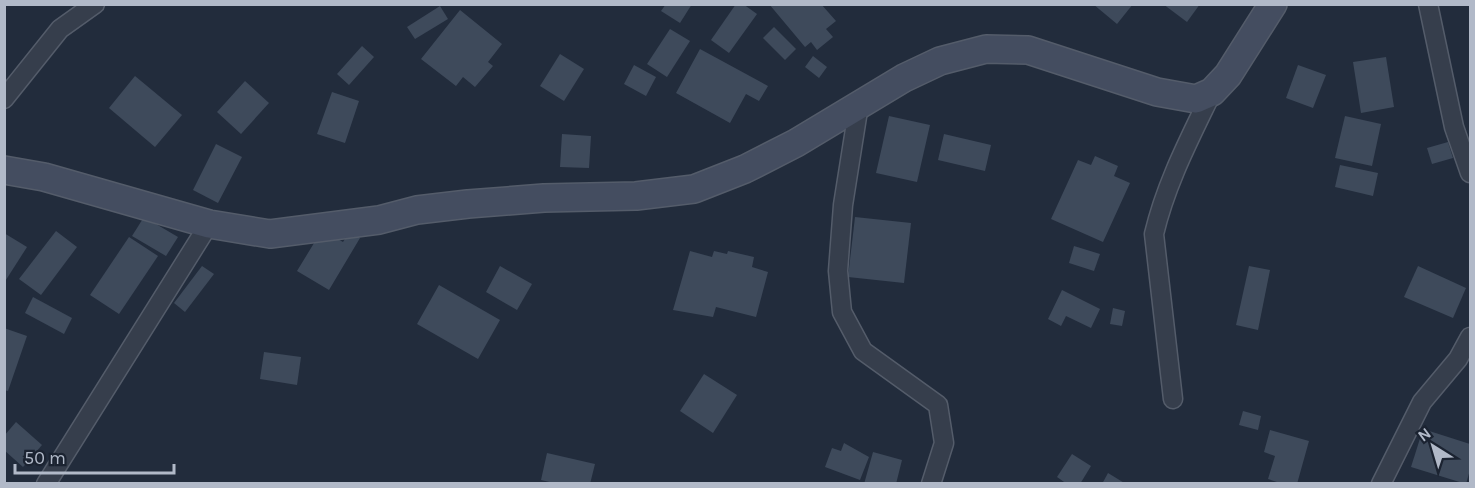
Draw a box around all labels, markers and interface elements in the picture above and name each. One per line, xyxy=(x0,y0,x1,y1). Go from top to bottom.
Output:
north arrow xyxy=(1403,416,1463,476)
text: N xyxy=(1414,423,1435,445)
scale bar xyxy=(15,437,174,475)
text: 50 m xyxy=(24,447,66,469)

